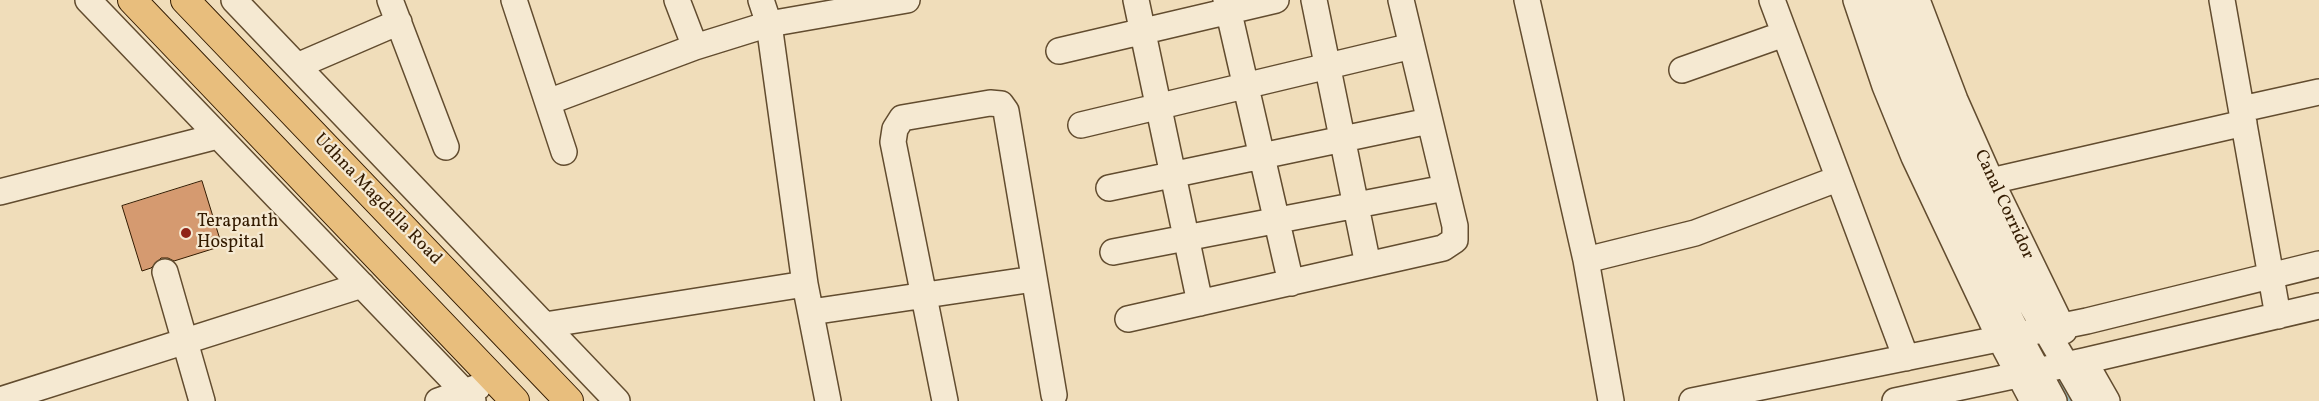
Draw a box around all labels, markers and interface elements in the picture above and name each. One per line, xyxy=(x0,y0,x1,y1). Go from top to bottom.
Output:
street label: Udhna Magdalla Road xyxy=(309,130,445,270)
street label: Canal Corridor xyxy=(1968,147,2038,263)
place label: Terapanth Hospital xyxy=(197,212,278,254)
marker: Terapanth Hospital xyxy=(179,226,193,240)

